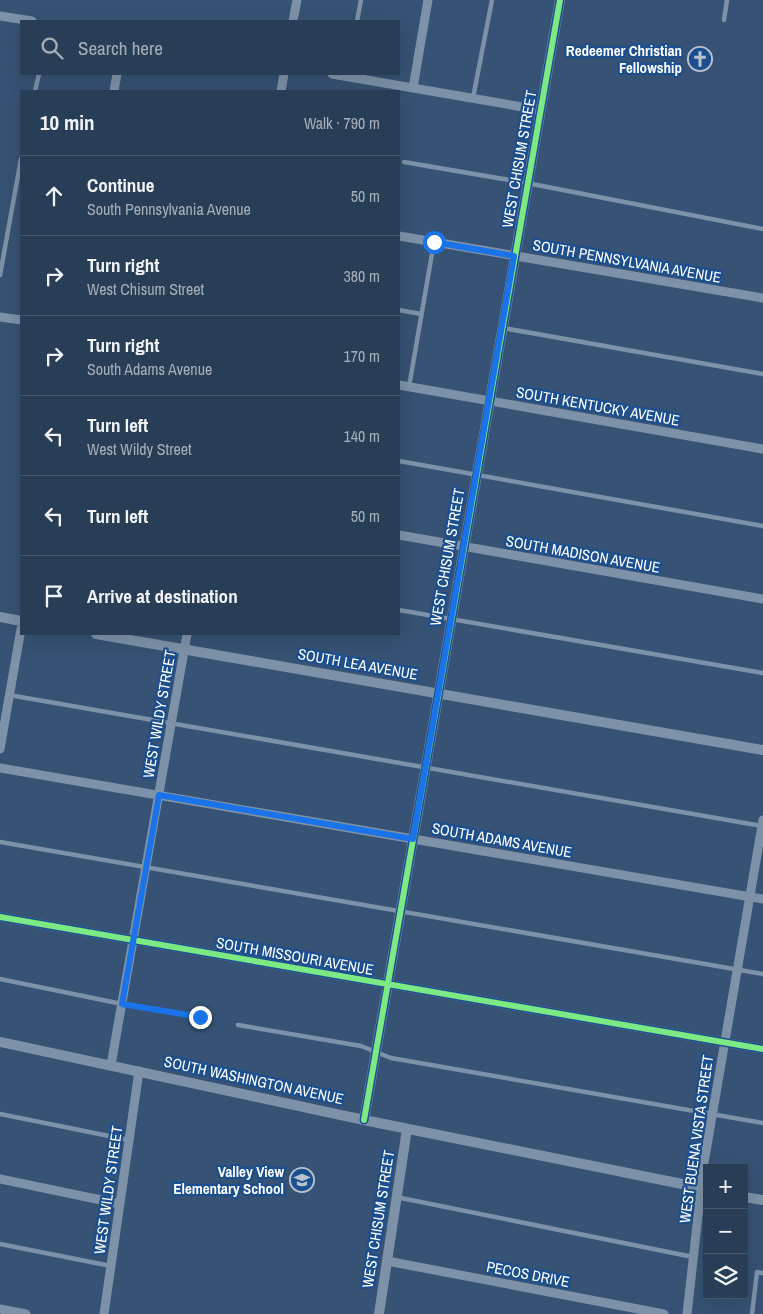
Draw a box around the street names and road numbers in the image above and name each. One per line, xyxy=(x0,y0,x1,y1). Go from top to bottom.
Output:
street label: WEST CHISUM STREET xyxy=(497,88,542,229)
street label: SOUTH PENNSYLVANIA AVENUE xyxy=(531,234,723,288)
street label: SOUTH KENTUCKY AVENUE xyxy=(515,381,681,431)
street label: WEST CHISUM STREET xyxy=(425,486,470,627)
street label: SOUTH MADISON AVENUE xyxy=(504,530,662,578)
street label: SOUTH LEA AVENUE xyxy=(296,643,420,685)
street label: WEST WILDY STREET xyxy=(137,648,181,780)
street label: SOUTH ADAMS AVENUE xyxy=(430,817,574,863)
street label: SOUTH MISSOURI AVENUE xyxy=(215,932,375,980)
street label: SOUTH WASHINGTON AVENUE xyxy=(162,1051,346,1109)
street label: WEST BUENA VISTA STREET xyxy=(674,1053,718,1225)
street label: WEST WILDY STREET xyxy=(89,1124,127,1256)
street label: WEST CHISUM STREET xyxy=(357,1148,399,1289)
street label: PECOS DRIVE xyxy=(485,1256,571,1292)

